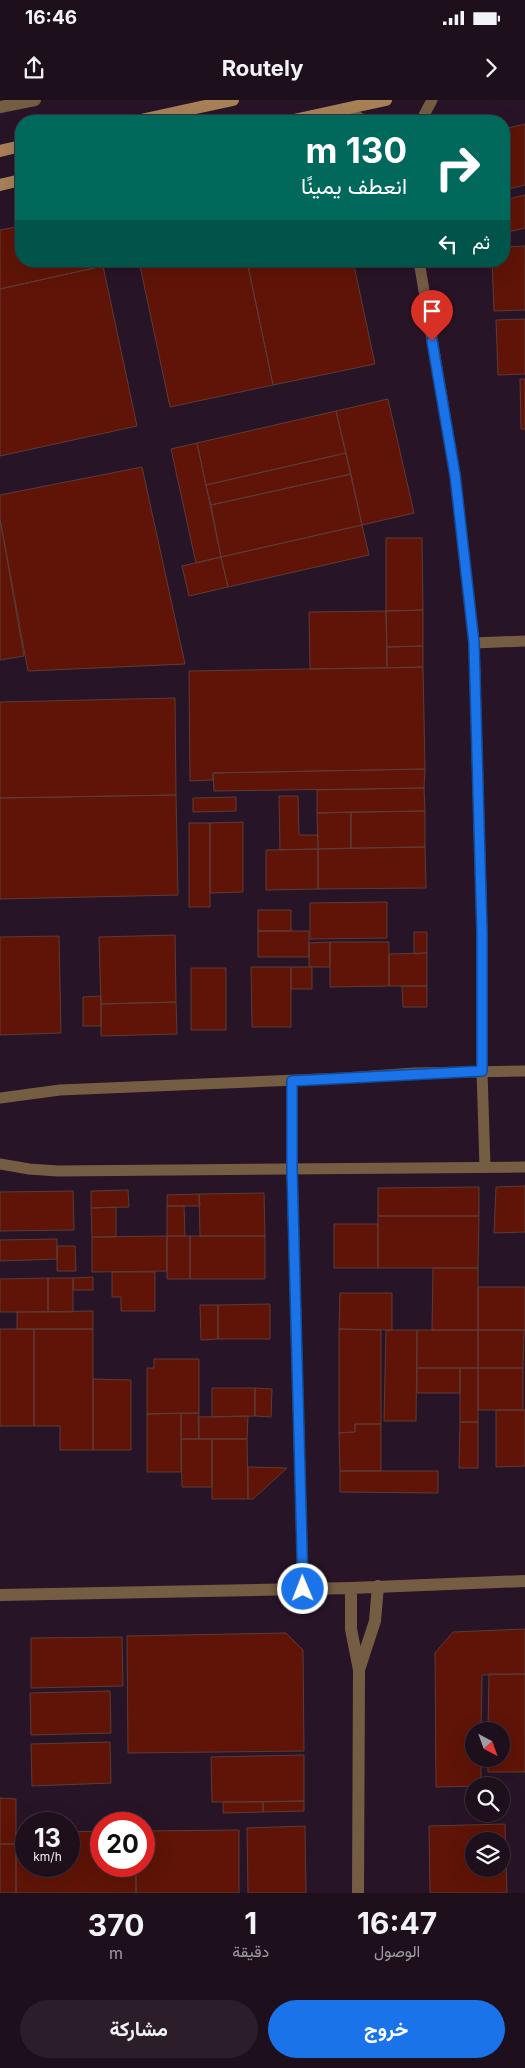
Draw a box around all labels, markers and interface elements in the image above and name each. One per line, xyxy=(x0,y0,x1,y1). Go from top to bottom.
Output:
text: 16:46 xyxy=(25,6,77,29)
icon: share xyxy=(20,54,48,82)
icon: forward xyxy=(477,54,505,82)
text: Routely xyxy=(222,55,303,81)
text: 130 m xyxy=(305,129,407,171)
icon: right xyxy=(425,135,490,200)
text: انعطف يمينًا xyxy=(301,173,407,199)
icon: left xyxy=(434,230,462,258)
text: ثم xyxy=(472,231,490,254)
pin xyxy=(411,290,453,341)
icon: arrive xyxy=(418,297,446,325)
position arrow xyxy=(276,1562,328,1614)
north arrow xyxy=(465,1722,510,1768)
map controls xyxy=(465,1722,510,1877)
button: search xyxy=(465,1777,510,1822)
speed limit sign: 20 xyxy=(90,1812,155,1877)
text: 13 xyxy=(34,1823,61,1853)
button: layers xyxy=(465,1832,510,1877)
text: km/h xyxy=(33,1849,62,1864)
text: 1 xyxy=(244,1905,257,1941)
text: 16:47 xyxy=(357,1905,437,1941)
text: 370 xyxy=(88,1907,144,1943)
text: دقيقة xyxy=(232,1941,269,1961)
text: الوصول xyxy=(374,1941,420,1961)
text: m xyxy=(109,1943,123,1963)
button: مشاركة xyxy=(20,2000,258,2058)
button: خروج xyxy=(268,2000,505,2058)

